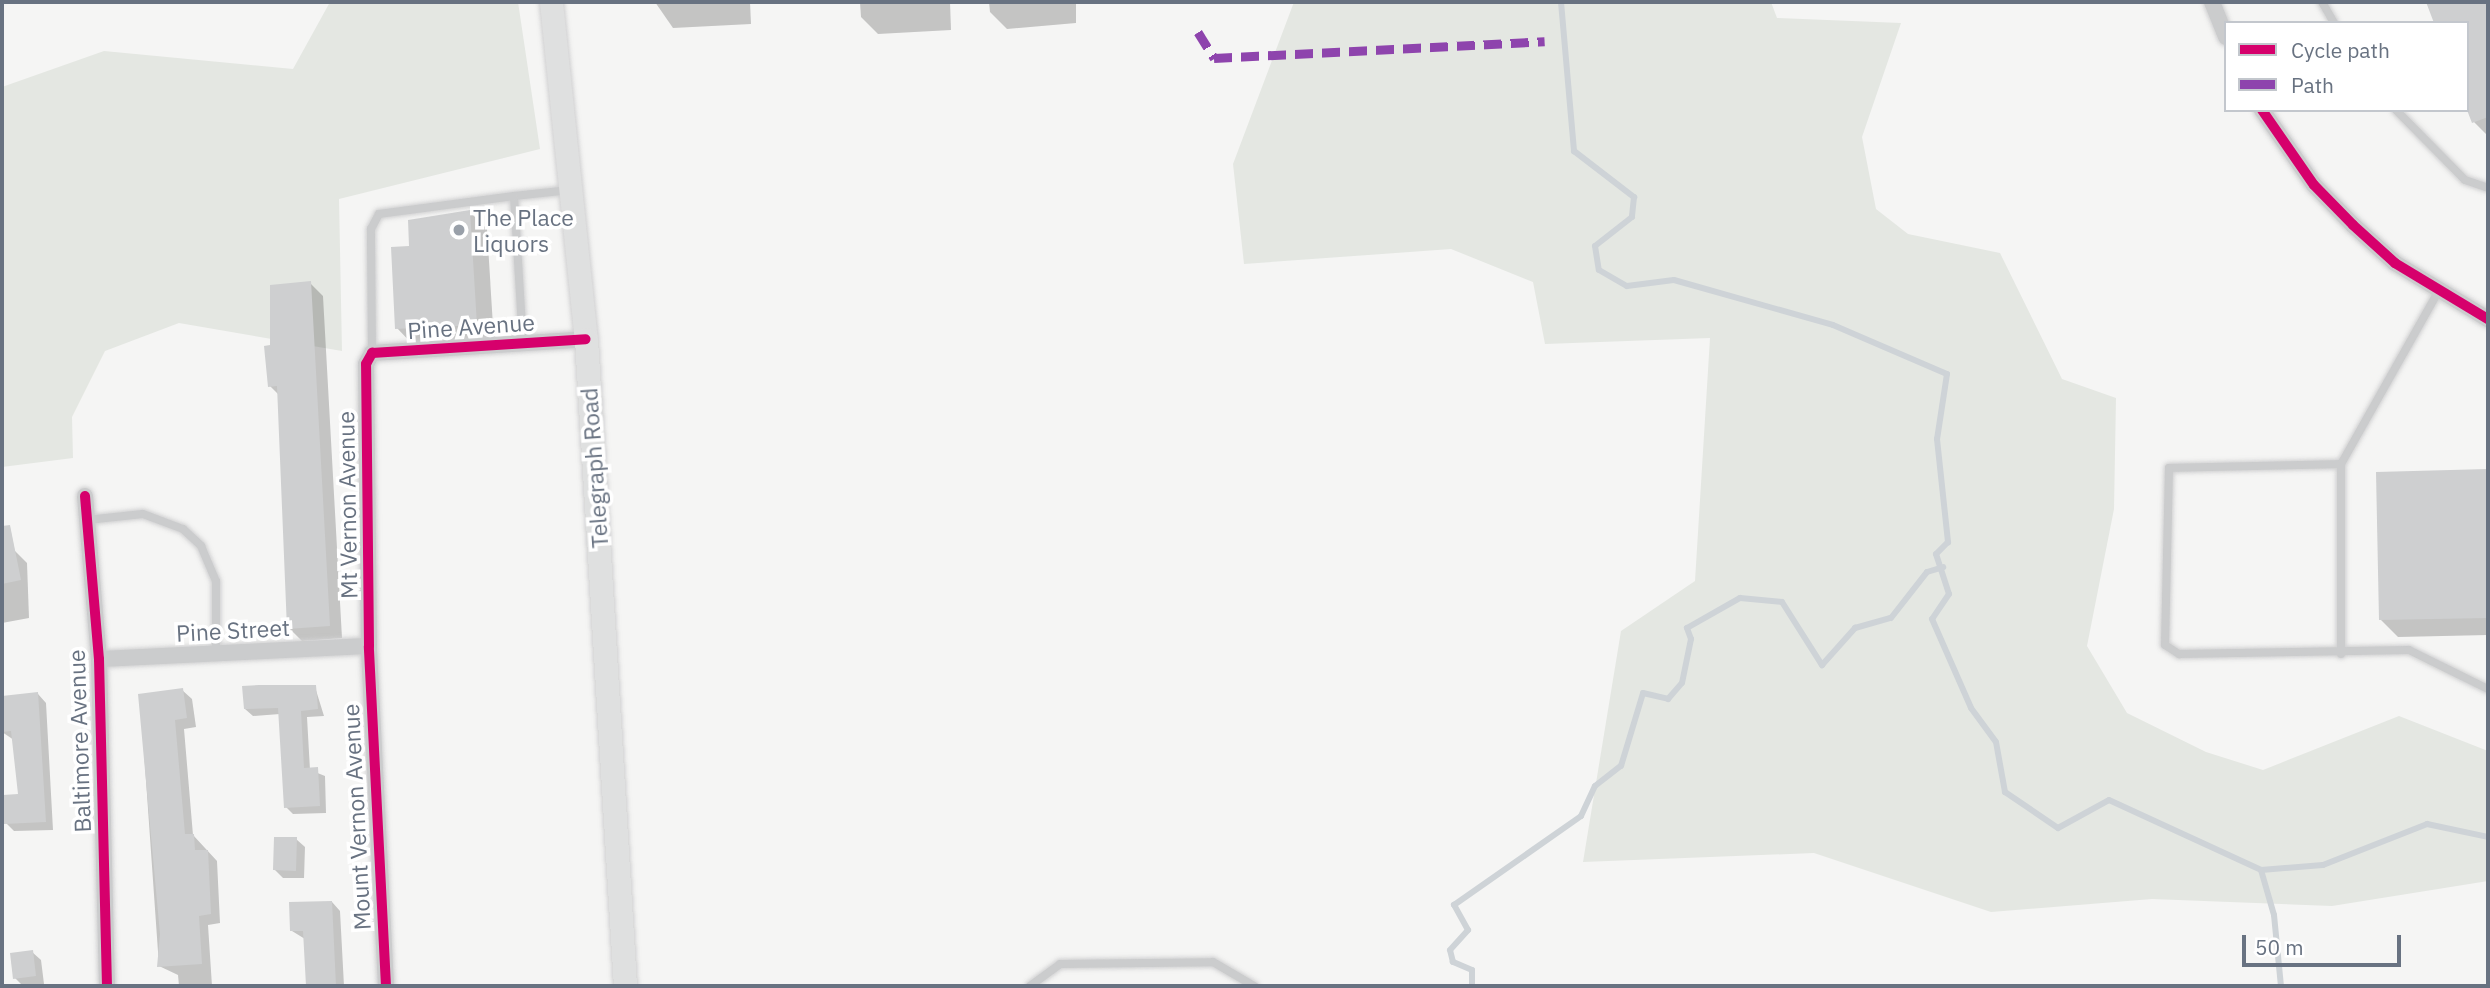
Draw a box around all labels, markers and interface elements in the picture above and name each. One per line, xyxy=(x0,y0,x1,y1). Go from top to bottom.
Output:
legend xyxy=(2224,21,2469,112)
text: Cycle path xyxy=(2291,36,2390,64)
text: Path xyxy=(2291,71,2334,99)
place label: The Place Liquors xyxy=(473,203,574,257)
marker: The Place Liquors xyxy=(451,222,467,238)
street label: Pine Avenue xyxy=(406,308,536,344)
street label: Telegraph Road xyxy=(575,387,613,549)
street label: Mt Vernon Avenue xyxy=(332,411,362,599)
street label: Pine Street xyxy=(175,613,291,647)
street label: Baltimore Avenue xyxy=(62,649,96,833)
street label: Mount Vernon Avenue xyxy=(336,703,376,931)
scale bar xyxy=(2245,922,2404,966)
text: 50 m xyxy=(2255,933,2304,961)

